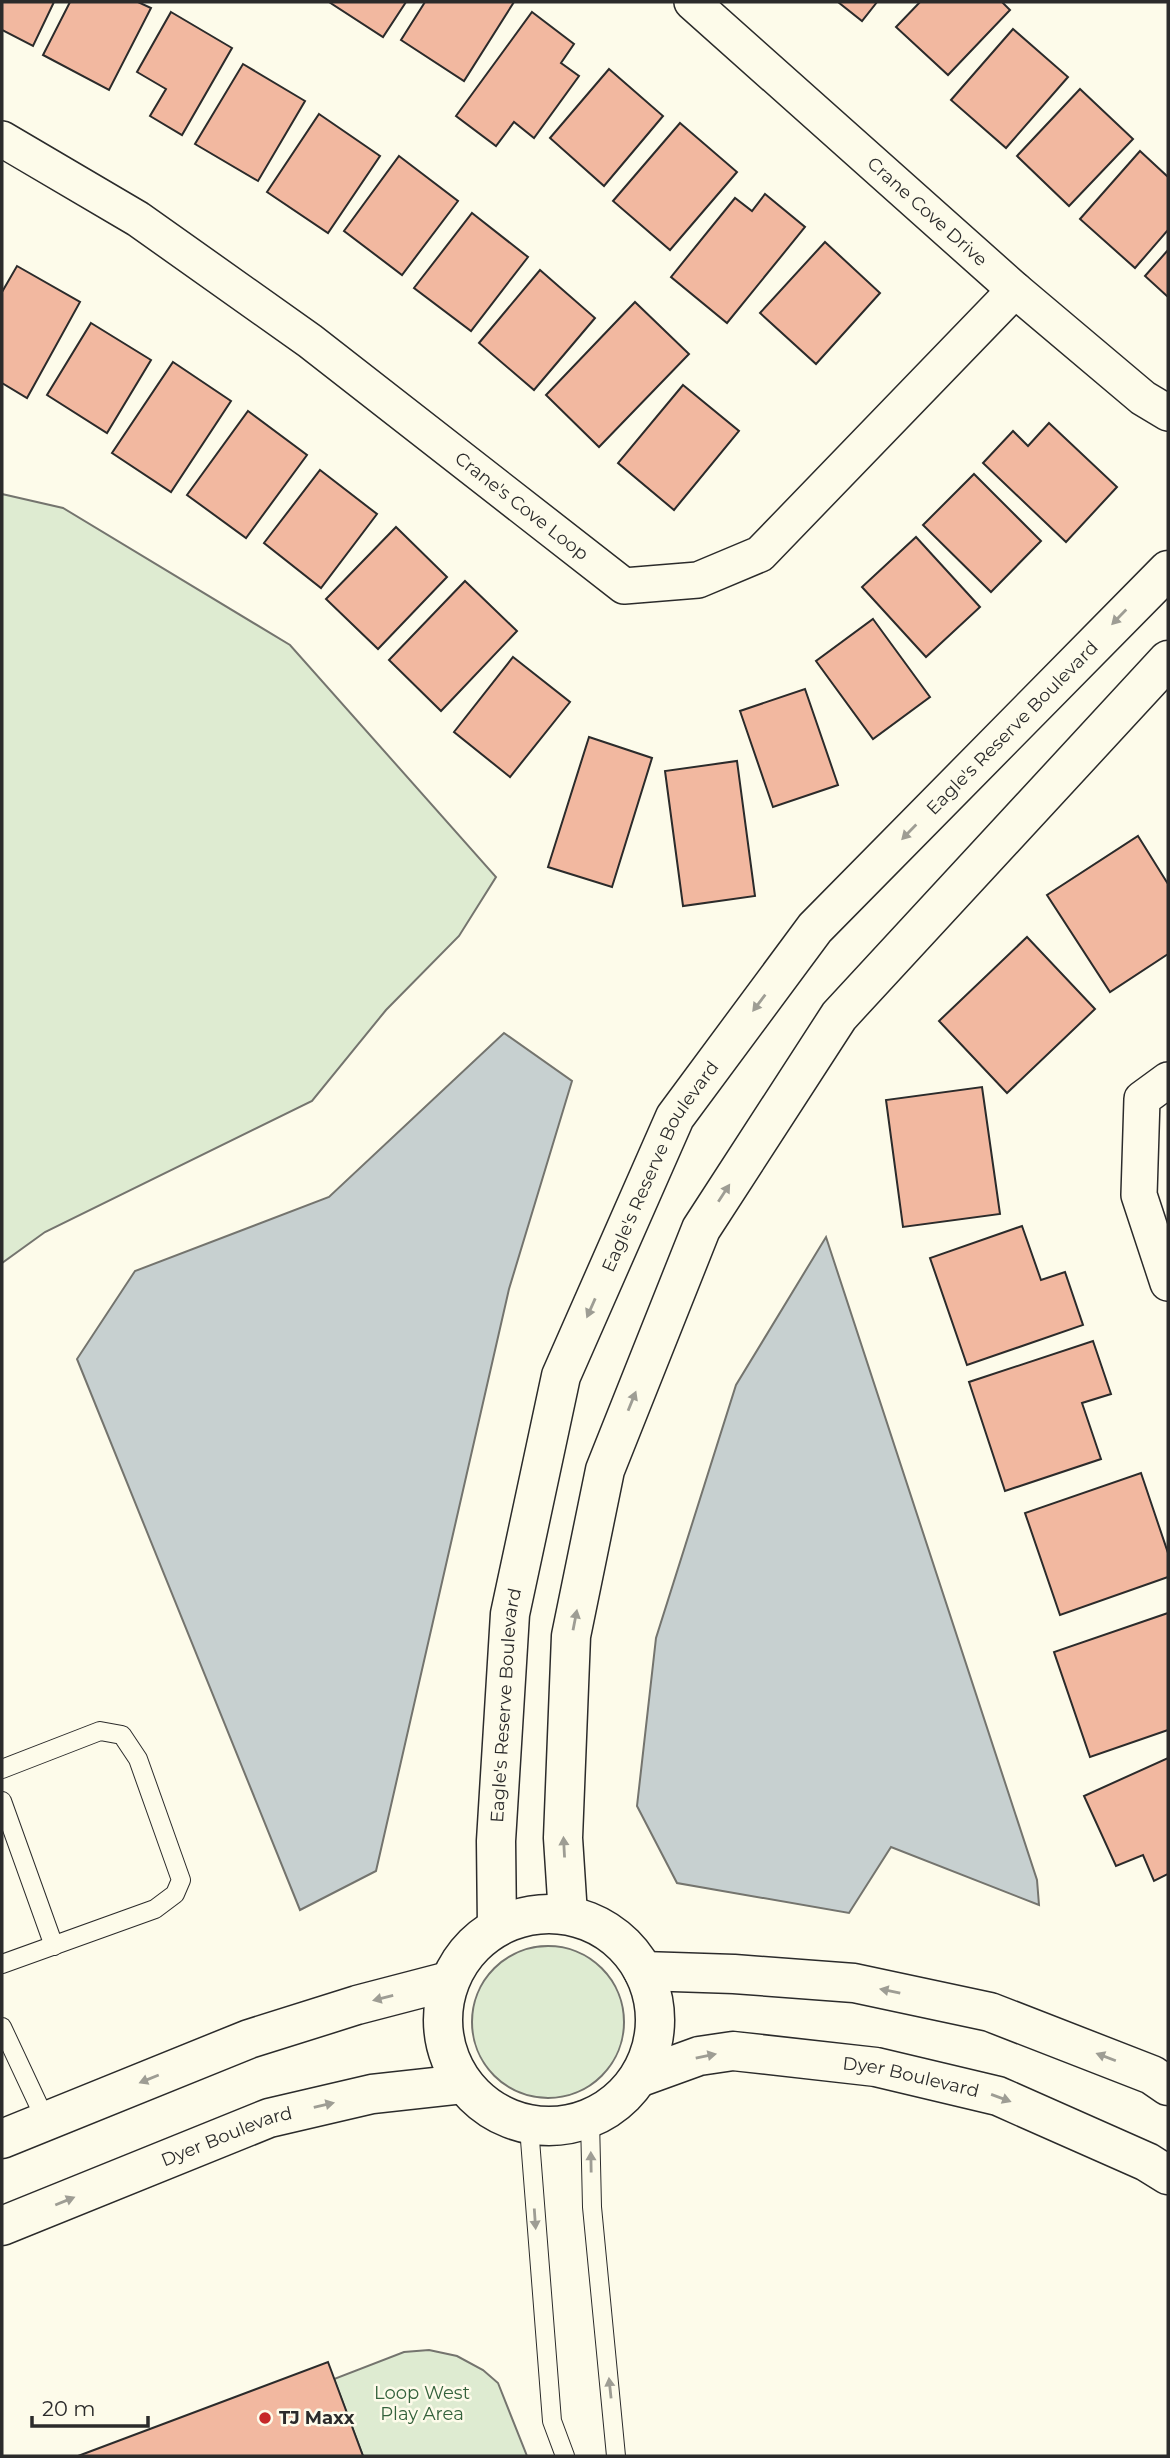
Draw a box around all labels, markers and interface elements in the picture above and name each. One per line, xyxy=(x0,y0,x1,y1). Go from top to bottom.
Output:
street label: Crane Cove Drive xyxy=(863,152,992,271)
street label: Crane's Cove Loop xyxy=(450,447,593,565)
one-way arrow xyxy=(1112,608,1128,625)
street label: Eagle's Reserve Boulevard xyxy=(922,636,1103,819)
one-way arrow xyxy=(900,824,917,841)
one-way arrow xyxy=(753,994,767,1012)
street label: Eagle's Reserve Boulevard xyxy=(597,1057,724,1276)
one-way arrow xyxy=(718,1184,731,1203)
one-way arrow xyxy=(585,1298,597,1318)
one-way arrow xyxy=(627,1390,638,1411)
street label: Eagle's Reserve Boulevard xyxy=(486,1586,526,1823)
one-way arrow xyxy=(569,1609,580,1631)
one-way arrow xyxy=(558,1836,569,1858)
one-way arrow xyxy=(879,1985,901,1996)
one-way arrow xyxy=(372,1993,394,2004)
one-way arrow xyxy=(695,2050,717,2061)
street label: Dyer Boulevard xyxy=(842,2052,981,2102)
one-way arrow xyxy=(1096,2052,1117,2063)
one-way arrow xyxy=(139,2074,160,2085)
one-way arrow xyxy=(991,2093,1012,2104)
one-way arrow xyxy=(313,2100,335,2111)
street label: Dyer Boulevard xyxy=(158,2102,294,2172)
one-way arrow xyxy=(585,2150,597,2172)
one-way arrow xyxy=(55,2195,76,2206)
one-way arrow xyxy=(530,2209,541,2231)
one-way arrow xyxy=(604,2377,615,2399)
park label: Loop West Play Area xyxy=(374,2382,470,2425)
scale bar xyxy=(32,2384,147,2428)
text: 20 m xyxy=(42,2396,96,2421)
place label: TJ Maxx xyxy=(279,2407,355,2429)
marker: TJ Maxx xyxy=(257,2410,273,2426)

